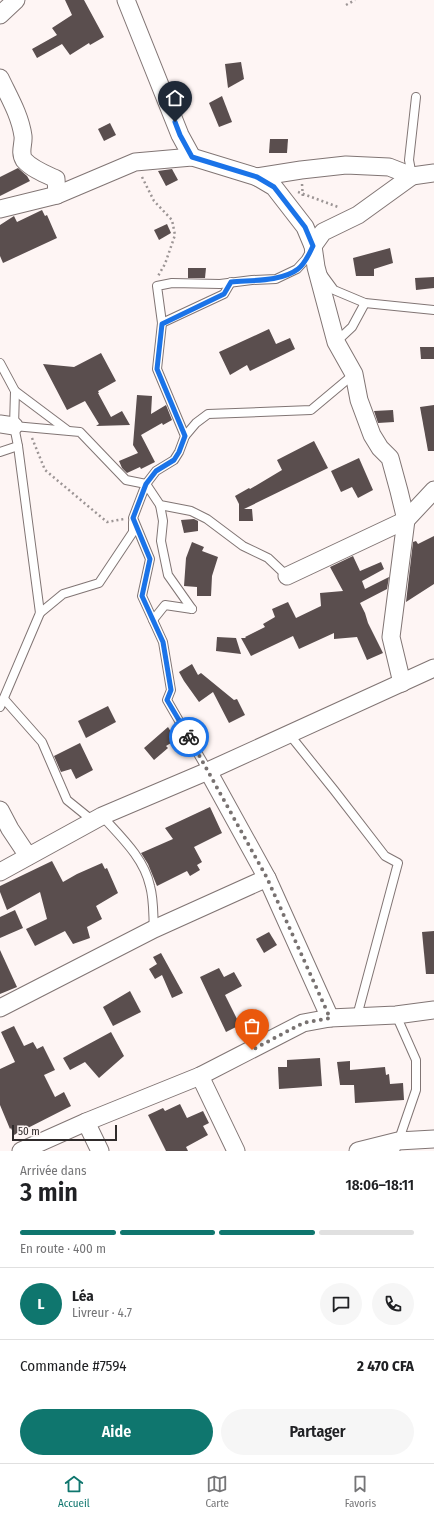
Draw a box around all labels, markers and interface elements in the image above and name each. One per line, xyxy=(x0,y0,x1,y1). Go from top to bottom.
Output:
pin xyxy=(158,81,192,122)
icon: home xyxy=(164,87,186,109)
courier xyxy=(169,717,209,757)
icon: bike xyxy=(178,726,200,748)
pin xyxy=(235,1009,269,1050)
icon: bag xyxy=(241,1015,263,1037)
scale bar xyxy=(12,1123,117,1142)
text: 50 m xyxy=(18,1125,40,1138)
text: Arrivée dans xyxy=(20,1163,87,1178)
text: 18:06–18:11 xyxy=(345,1176,414,1194)
text: 3 min xyxy=(20,1177,78,1208)
text: En route · 400 m xyxy=(20,1241,106,1256)
button: chat xyxy=(320,1283,362,1325)
button: phone xyxy=(372,1283,414,1325)
text: Léa xyxy=(72,1287,94,1305)
text: L xyxy=(38,1295,44,1313)
text: Livreur · 4.7 xyxy=(72,1305,132,1320)
text: Commande #7594 xyxy=(20,1357,127,1375)
text: 2 470 CFA xyxy=(357,1357,414,1375)
button: Aide xyxy=(20,1409,213,1455)
button: Partager xyxy=(221,1409,414,1455)
tab: Accueil xyxy=(58,1473,90,1510)
tab: Carte xyxy=(205,1473,229,1510)
tab: Favoris xyxy=(345,1473,376,1510)

